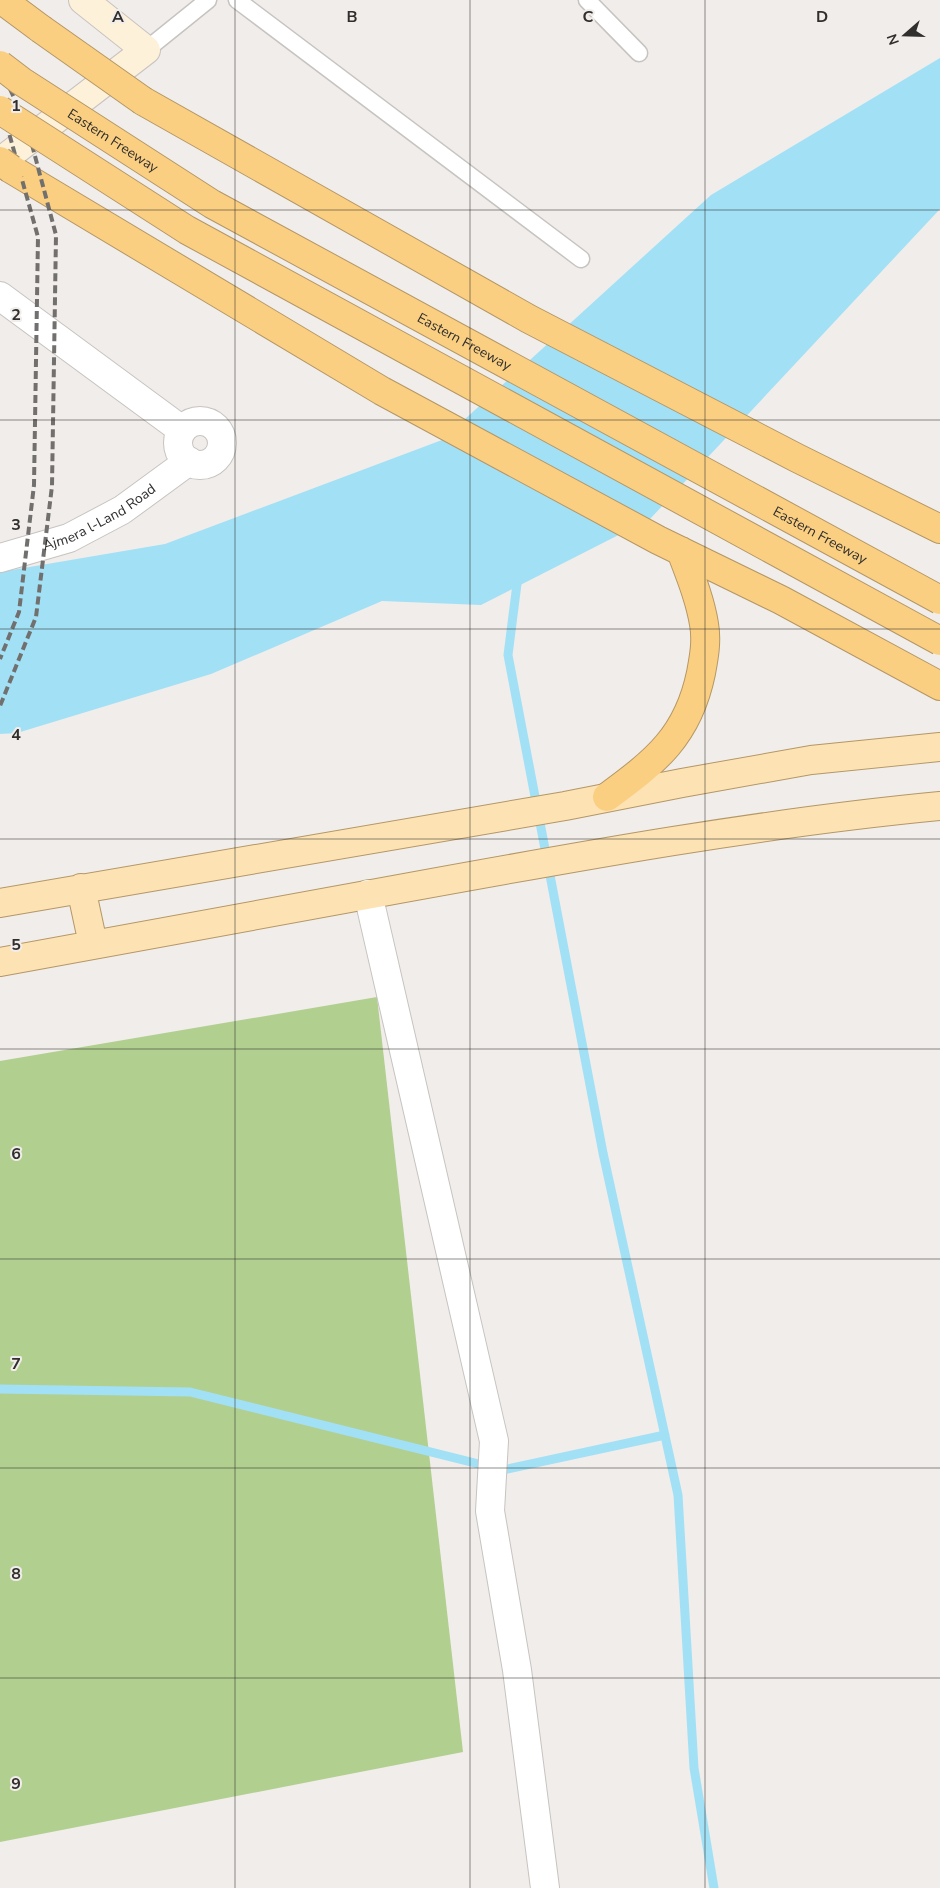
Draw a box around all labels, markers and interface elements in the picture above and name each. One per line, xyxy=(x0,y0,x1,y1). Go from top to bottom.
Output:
text: A xyxy=(112,6,124,28)
text: B xyxy=(346,6,358,28)
text: C xyxy=(583,6,594,28)
text: D xyxy=(816,6,828,28)
north arrow xyxy=(880,10,930,60)
text: N xyxy=(883,31,904,47)
text: 1 xyxy=(11,95,21,117)
street label: Eastern Freeway xyxy=(64,104,163,177)
text: 2 xyxy=(11,304,21,326)
street label: Eastern Freeway xyxy=(414,308,515,375)
street label: Ajmera l-Land Road xyxy=(41,479,160,555)
street label: Eastern Freeway xyxy=(770,502,871,569)
text: 3 xyxy=(11,514,21,536)
text: 4 xyxy=(11,724,21,746)
text: 5 xyxy=(11,934,21,956)
text: 6 xyxy=(11,1143,21,1165)
text: 7 xyxy=(11,1353,21,1375)
text: 8 xyxy=(11,1563,21,1585)
text: 9 xyxy=(11,1773,21,1795)

